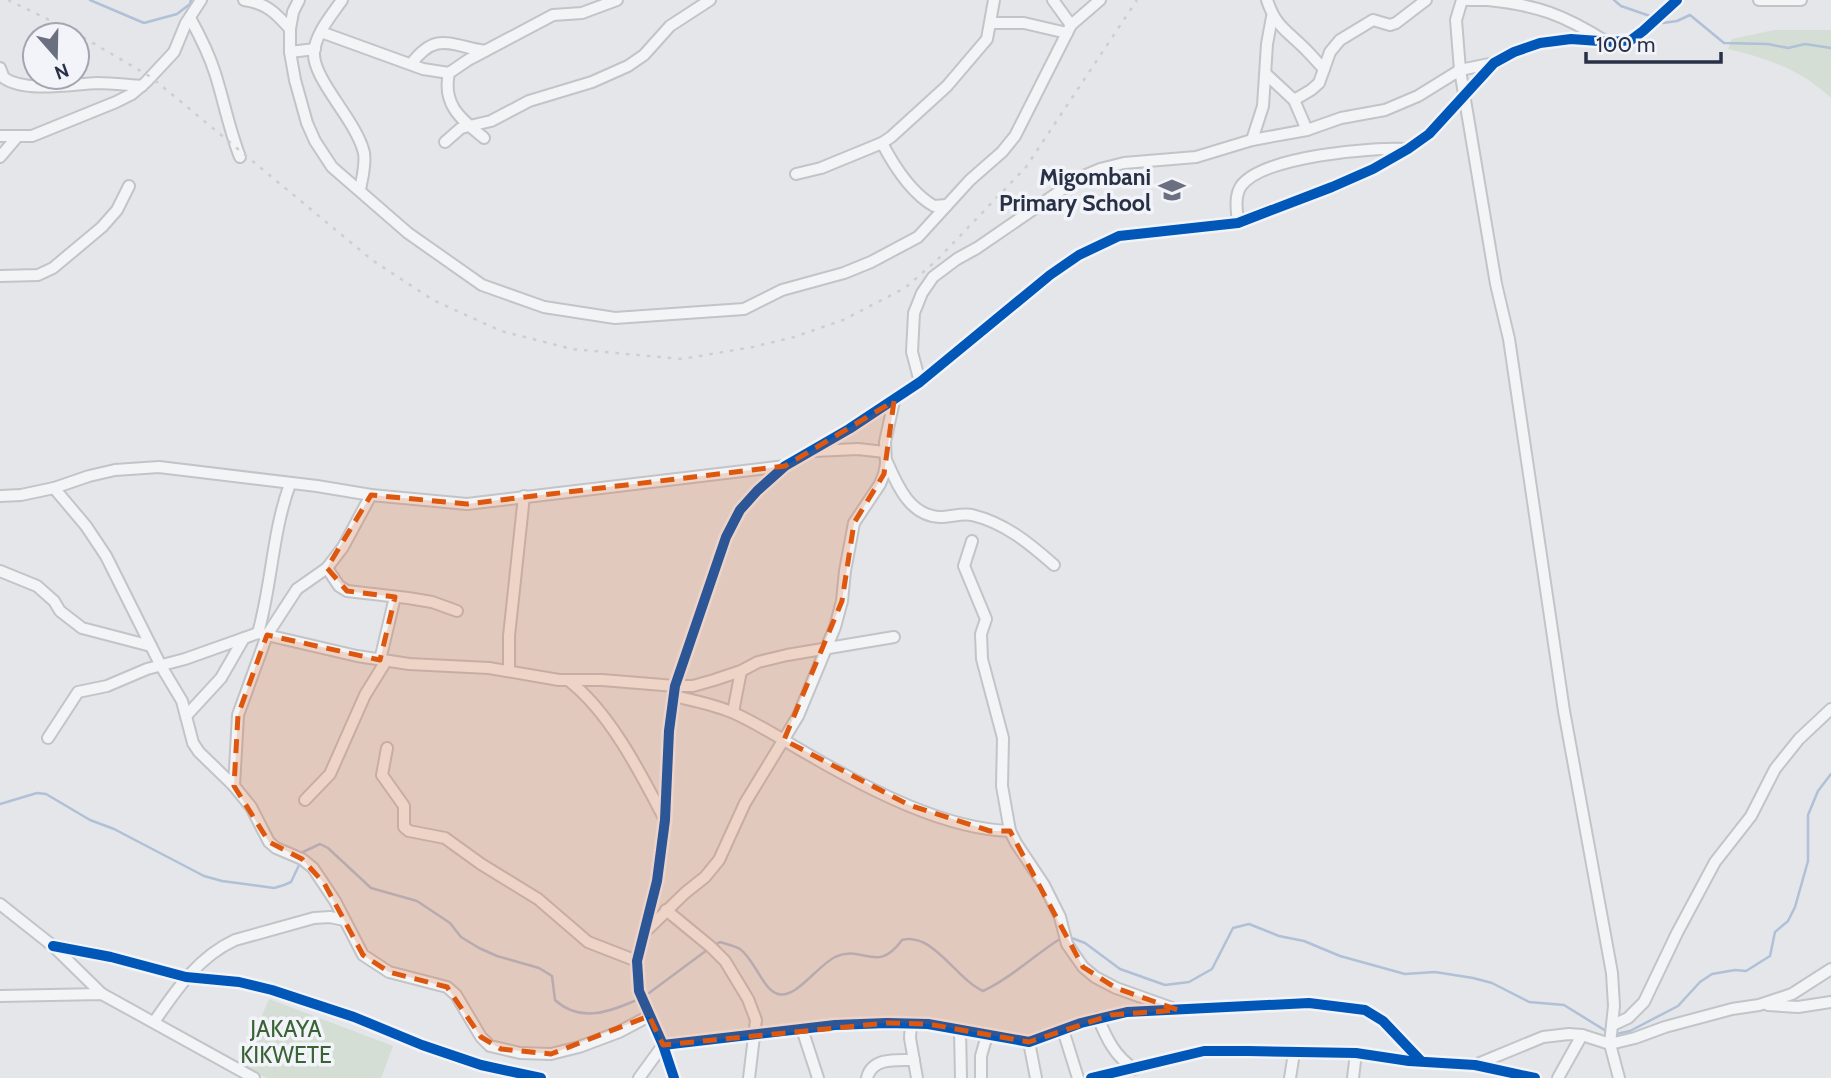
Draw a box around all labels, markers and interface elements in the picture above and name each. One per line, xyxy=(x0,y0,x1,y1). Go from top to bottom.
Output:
north arrow xyxy=(21,21,91,91)
scale bar xyxy=(1586,21,1721,65)
text: 100 m xyxy=(1596,32,1655,57)
text: N xyxy=(51,58,72,85)
place label: Migombani Primary School xyxy=(999,163,1151,217)
school or university icon: Migombani Primary School xyxy=(1157,175,1187,205)
park label: JAKAYA KIKWETE xyxy=(240,1015,332,1069)

